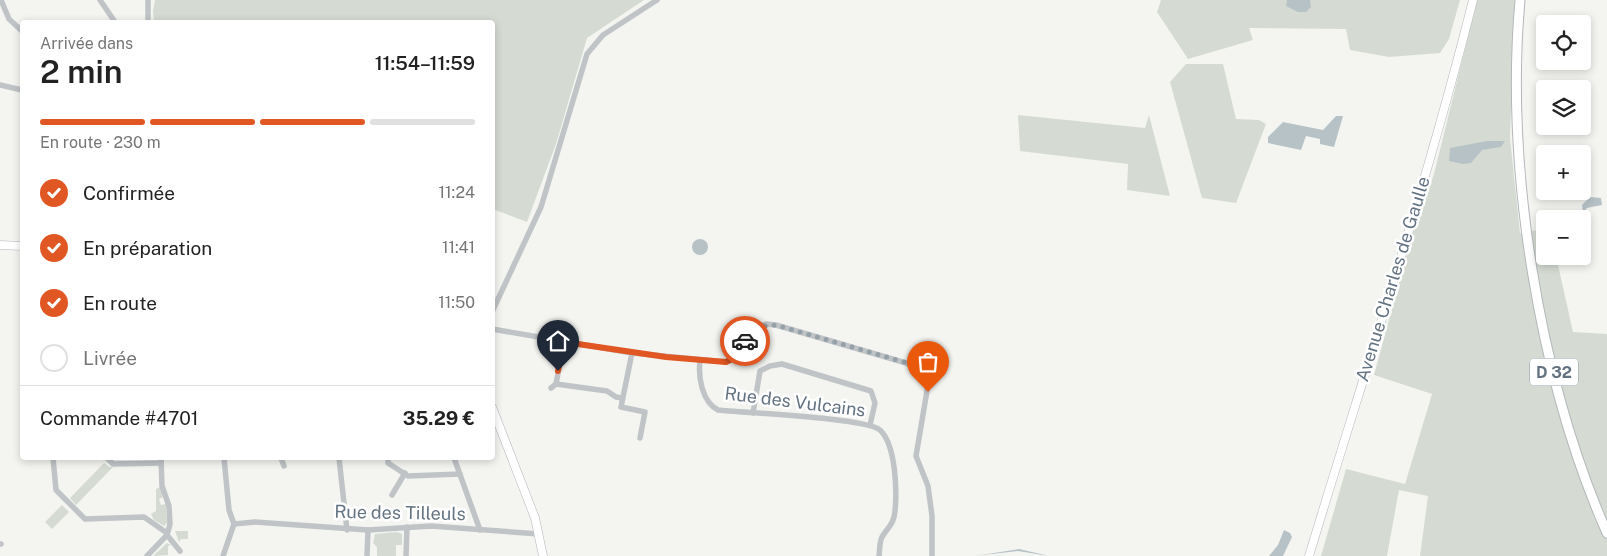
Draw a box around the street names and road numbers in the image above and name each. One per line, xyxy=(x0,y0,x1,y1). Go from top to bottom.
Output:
street label: Avenue Charles de Gaulle xyxy=(1351,174,1434,384)
road number: D 32 xyxy=(1530,358,1578,386)
street label: Rue des Vulcains xyxy=(723,382,867,421)
street label: Rue des Tilleuls xyxy=(334,501,466,524)

